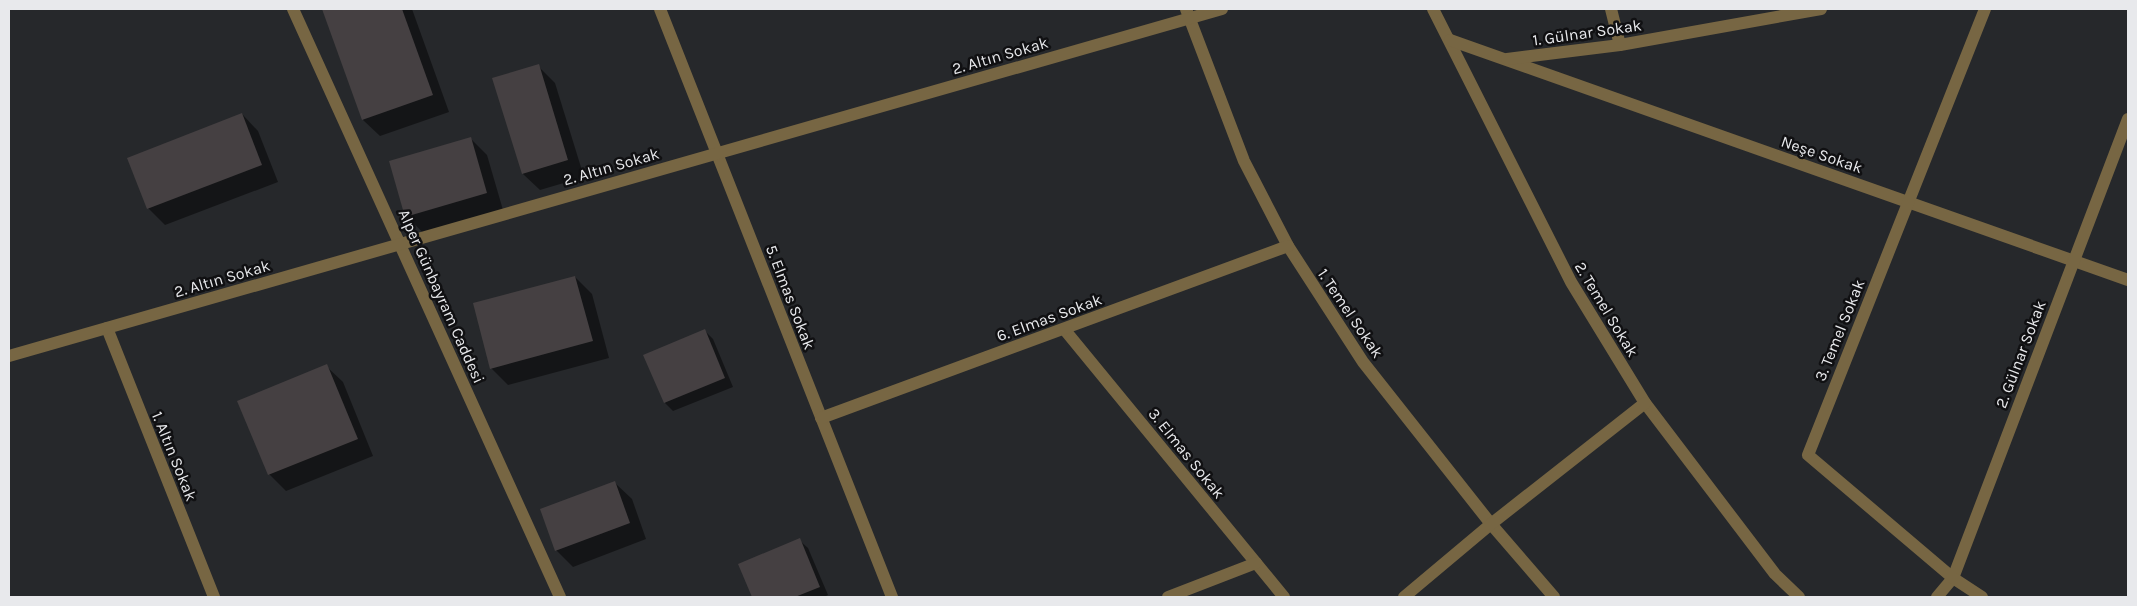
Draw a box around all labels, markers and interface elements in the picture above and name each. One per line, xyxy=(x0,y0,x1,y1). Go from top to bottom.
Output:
street label: 1. Gülnar Sokak xyxy=(1531,15,1643,50)
street label: 2. Altın Sokak xyxy=(950,33,1050,78)
street label: Neşe Sokak xyxy=(1779,132,1865,177)
street label: 2. Altın Sokak xyxy=(561,144,661,189)
street label: Alper Günbayram Caddesi xyxy=(395,206,489,386)
street label: 5. Elmas Sokak xyxy=(762,242,819,352)
street label: 2. Altın Sokak xyxy=(172,256,272,301)
street label: 2. Temel Sokak xyxy=(1571,258,1642,360)
street label: 1. Temel Sokak xyxy=(1314,265,1387,362)
street label: 3. Temel Sokak xyxy=(1810,277,1868,384)
street label: 6. Elmas Sokak xyxy=(994,290,1104,345)
street label: 2. Gülnar Sokak xyxy=(1991,298,2050,411)
street label: 3. Elmas Sokak xyxy=(1144,404,1229,502)
street label: 1. Altın Sokak xyxy=(148,409,201,504)

